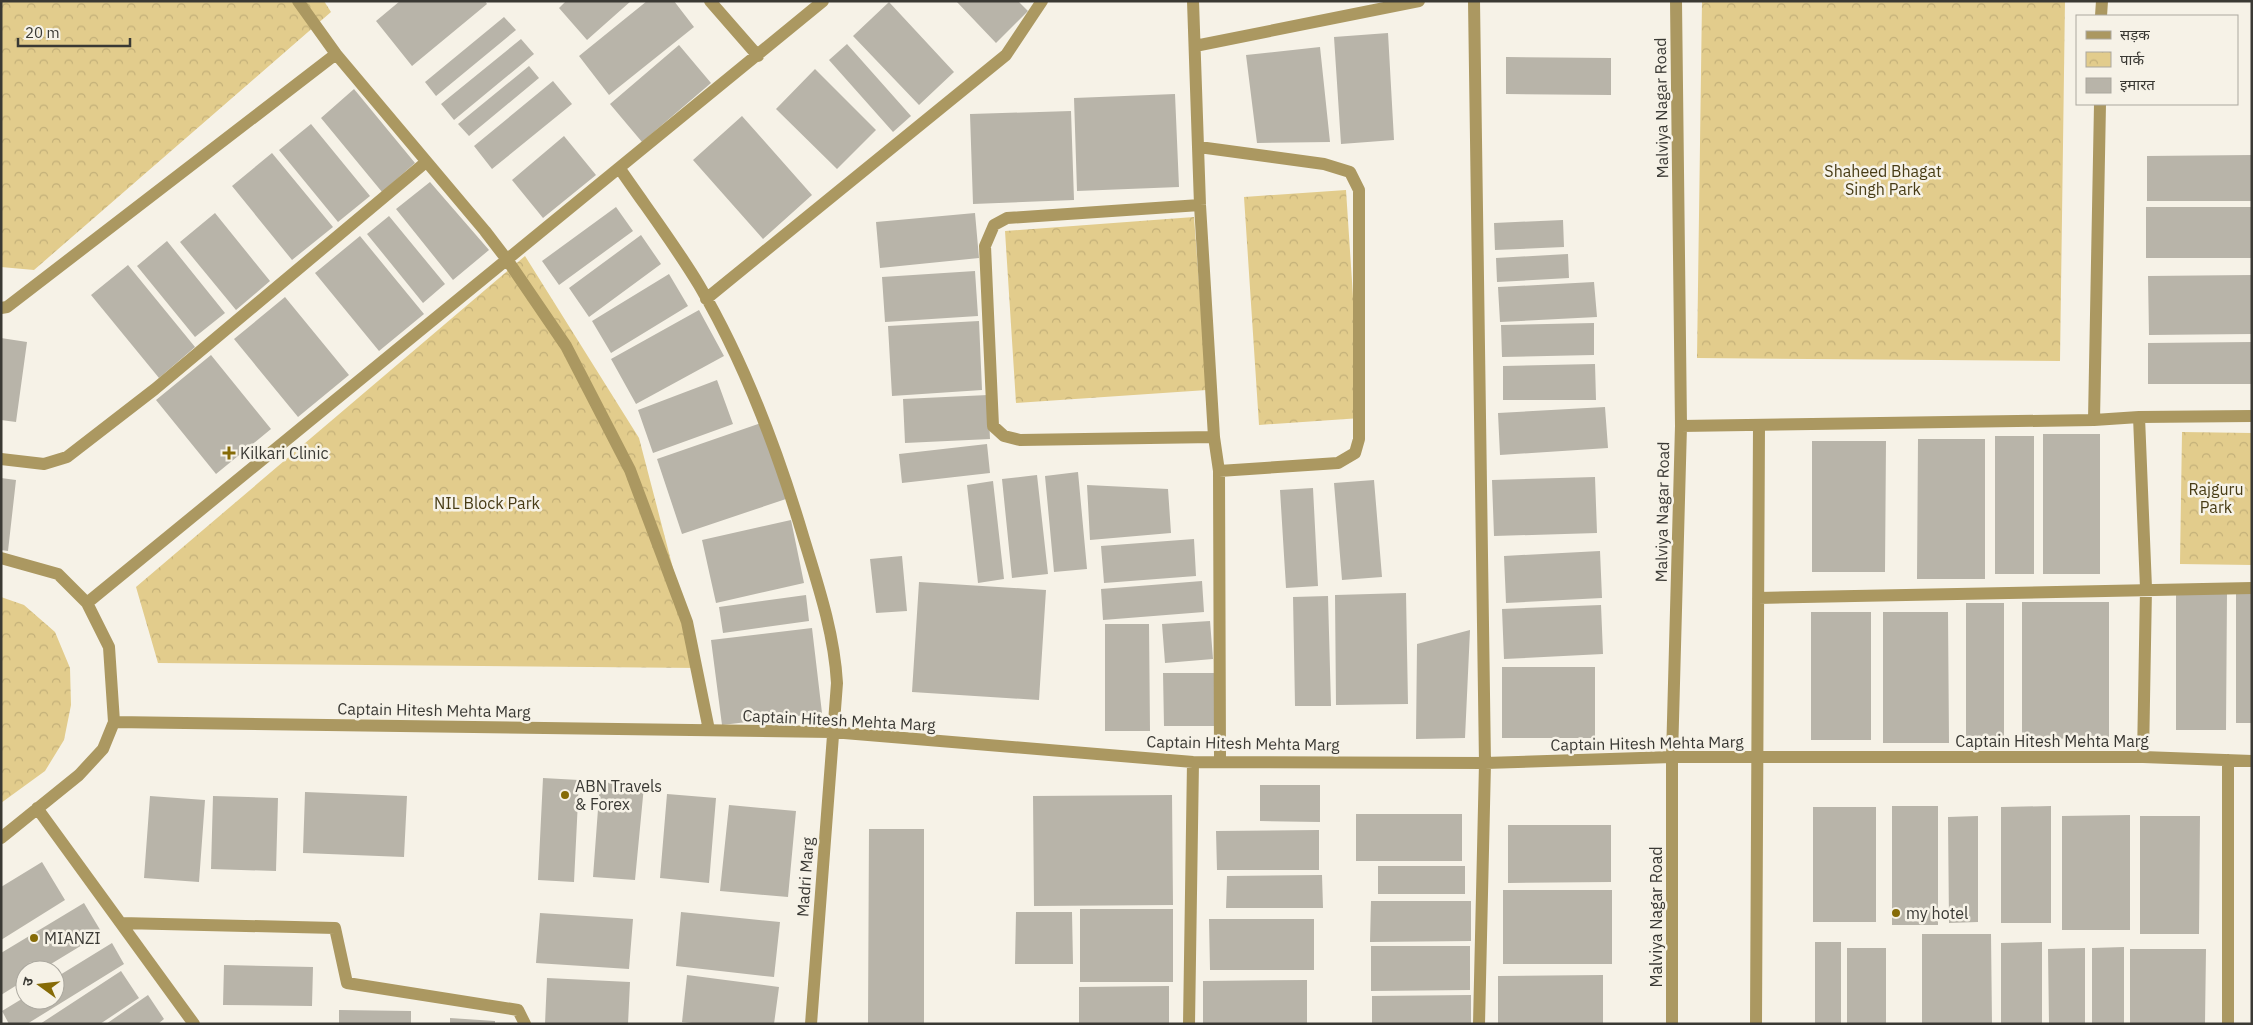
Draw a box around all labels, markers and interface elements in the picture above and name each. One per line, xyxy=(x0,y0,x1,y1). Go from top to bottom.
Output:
scale bar xyxy=(18,15,130,47)
legend xyxy=(2076,15,2238,105)
text: 20 m xyxy=(25,23,60,42)
text: सड़क xyxy=(2120,25,2150,44)
street label: Malviya Nagar Road xyxy=(1650,37,1672,179)
text: पार्क xyxy=(2120,50,2144,69)
text: इमारत xyxy=(2120,75,2155,94)
park label: Shaheed Bhagat Singh Park xyxy=(1824,161,1942,199)
street label: Malviya Nagar Road xyxy=(1651,441,1673,583)
place label: Kilkari Clinic xyxy=(240,443,328,463)
marker: Kilkari Clinic xyxy=(222,446,236,460)
park label: Rajguru Park xyxy=(2188,479,2244,517)
park label: NIL Block Park xyxy=(434,493,541,513)
street label: Captain Hitesh Mehta Marg xyxy=(337,698,531,722)
street label: Captain Hitesh Mehta Marg xyxy=(742,705,937,735)
street label: Captain Hitesh Mehta Marg xyxy=(1146,731,1340,755)
street label: Captain Hitesh Mehta Marg xyxy=(1550,731,1744,755)
street label: Captain Hitesh Mehta Marg xyxy=(1955,731,2149,751)
place label: ABN Travels & Forex xyxy=(575,776,662,814)
marker: ABN Travels & Forex xyxy=(559,789,571,801)
street label: Madri Marg xyxy=(792,836,818,918)
street label: Malviya Nagar Road xyxy=(1646,847,1666,987)
place label: my hotel xyxy=(1906,903,1968,923)
marker: my hotel xyxy=(1890,907,1902,919)
place label: MIANZI xyxy=(44,928,101,948)
marker: MIANZI xyxy=(28,932,40,944)
north arrow xyxy=(15,960,65,1010)
text: उ xyxy=(18,975,37,988)

